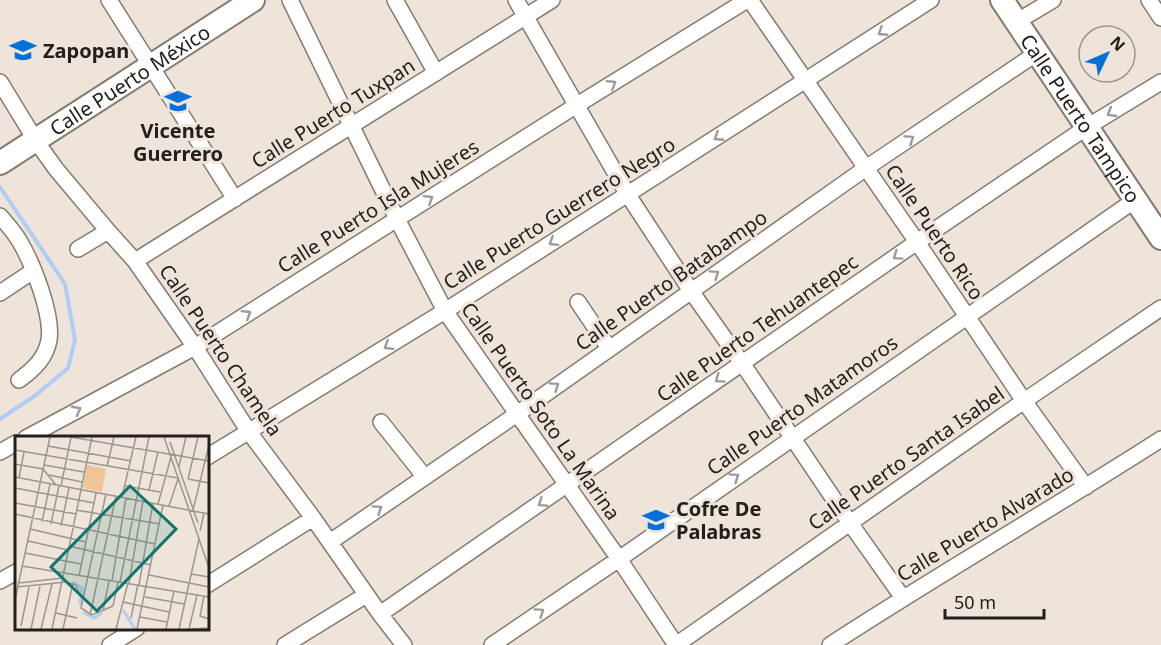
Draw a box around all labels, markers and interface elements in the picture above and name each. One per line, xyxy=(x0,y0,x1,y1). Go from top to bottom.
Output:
street label: Calle Puerto México xyxy=(44,18,215,141)
one-way arrow xyxy=(878,24,888,36)
north arrow xyxy=(1077,24,1137,84)
street label: Calle Puerto Tampico xyxy=(1015,28,1147,208)
text: N xyxy=(1105,31,1130,56)
school or university icon: Zapopan xyxy=(8,35,38,65)
place label: Zapopan xyxy=(43,37,129,64)
street label: Calle Puerto Tuxpan xyxy=(246,52,420,174)
one-way arrow xyxy=(606,79,616,91)
school or university icon: Vicente Guerrero xyxy=(163,86,193,116)
one-way arrow xyxy=(1107,105,1117,117)
place label: Vicente Guerrero xyxy=(133,117,223,167)
street label: Calle Puerto Guerrero Negro xyxy=(438,130,680,296)
one-way arrow xyxy=(714,130,725,141)
street label: Calle Puerto Isla Mujeres xyxy=(272,133,484,279)
one-way arrow xyxy=(903,135,914,146)
street label: Calle Puerto Rico xyxy=(879,159,991,305)
one-way arrow xyxy=(422,195,433,206)
street label: Calle Puerto Batabampo xyxy=(570,203,772,357)
one-way arrow xyxy=(549,235,560,246)
street label: Calle Puerto Tehuantepec xyxy=(651,248,863,408)
one-way arrow xyxy=(892,249,903,260)
street label: Calle Puerto Chamela xyxy=(153,259,289,441)
one-way arrow xyxy=(708,270,719,281)
street label: Calle Puerto Soto La Marina xyxy=(455,297,627,525)
one-way arrow xyxy=(241,310,251,322)
street label: Calle Puerto Matamoros xyxy=(701,329,903,481)
one-way arrow xyxy=(384,338,394,350)
one-way arrow xyxy=(715,372,726,383)
street label: Calle Puerto Santa Isabel xyxy=(803,380,1009,536)
one-way arrow xyxy=(549,382,560,393)
one-way arrow xyxy=(71,406,81,417)
inset map xyxy=(15,436,208,630)
street label: Calle Puerto Alvarado xyxy=(891,460,1079,588)
one-way arrow xyxy=(729,473,740,484)
place label: Cofre De Palabras xyxy=(676,495,762,545)
one-way arrow xyxy=(538,496,549,507)
one-way arrow xyxy=(371,505,382,516)
school or university icon: Cofre De Palabras xyxy=(641,505,671,535)
scale bar xyxy=(945,582,1044,620)
text: 50 m xyxy=(954,590,996,614)
one-way arrow xyxy=(534,608,545,619)

